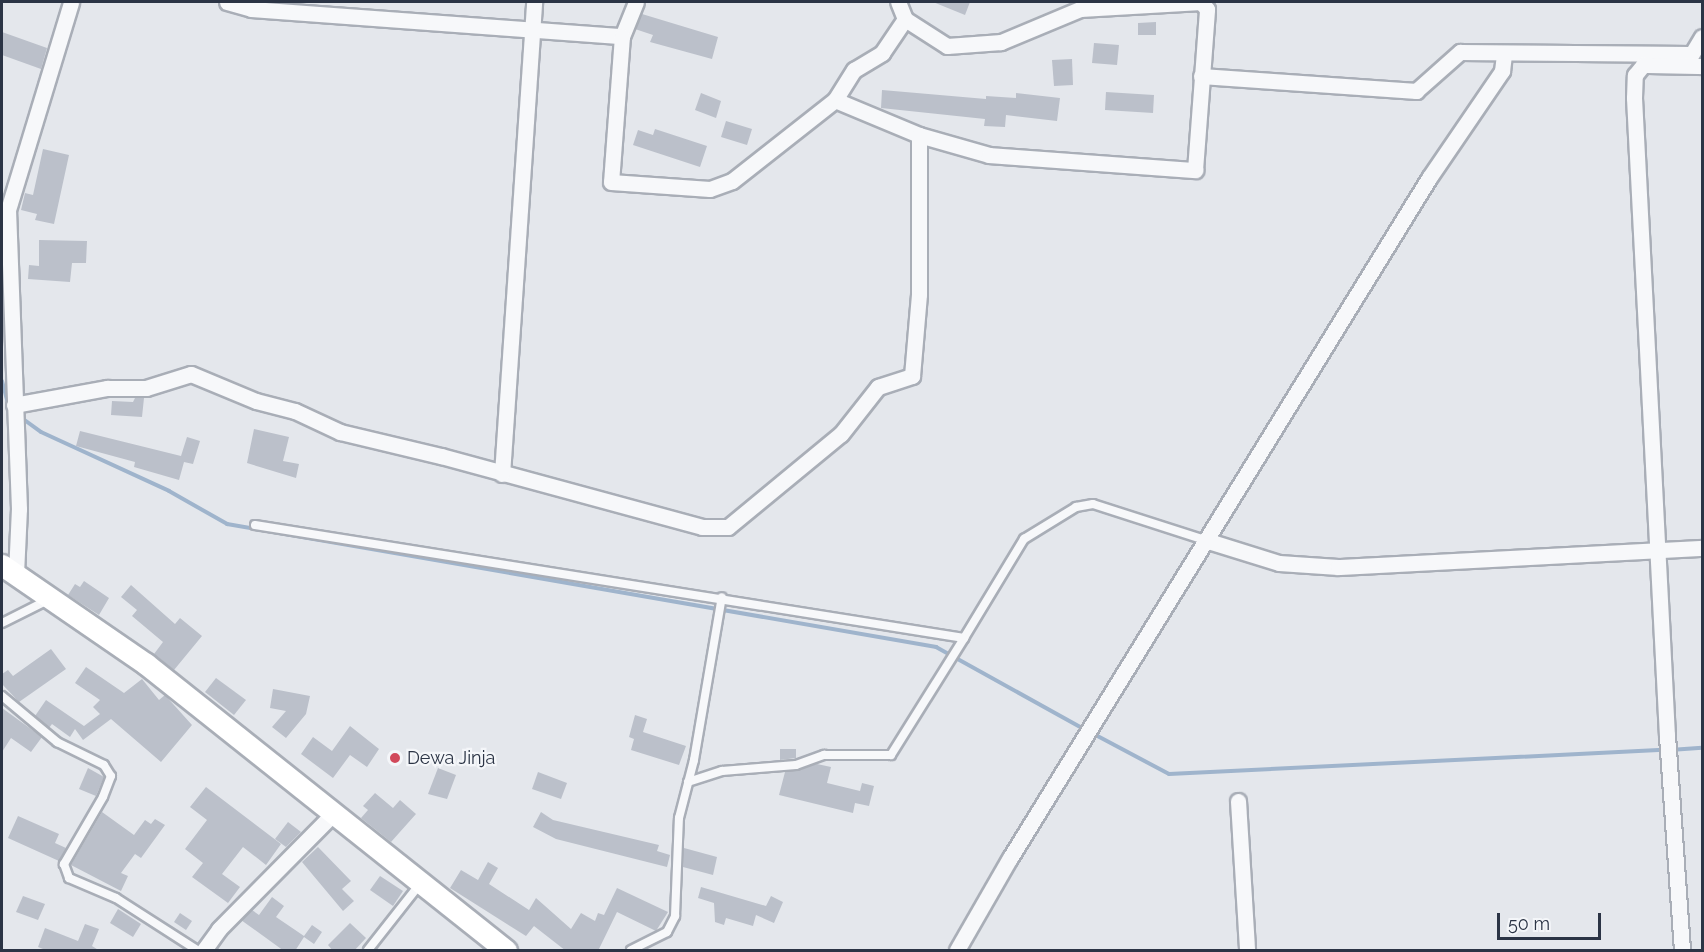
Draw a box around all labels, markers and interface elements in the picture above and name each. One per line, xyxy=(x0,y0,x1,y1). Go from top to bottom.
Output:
place label: Dewa Jinja xyxy=(407,747,496,769)
marker: Dewa Jinja xyxy=(388,751,402,765)
scale bar xyxy=(1500,901,1604,939)
text: 50 m xyxy=(1508,913,1550,934)

